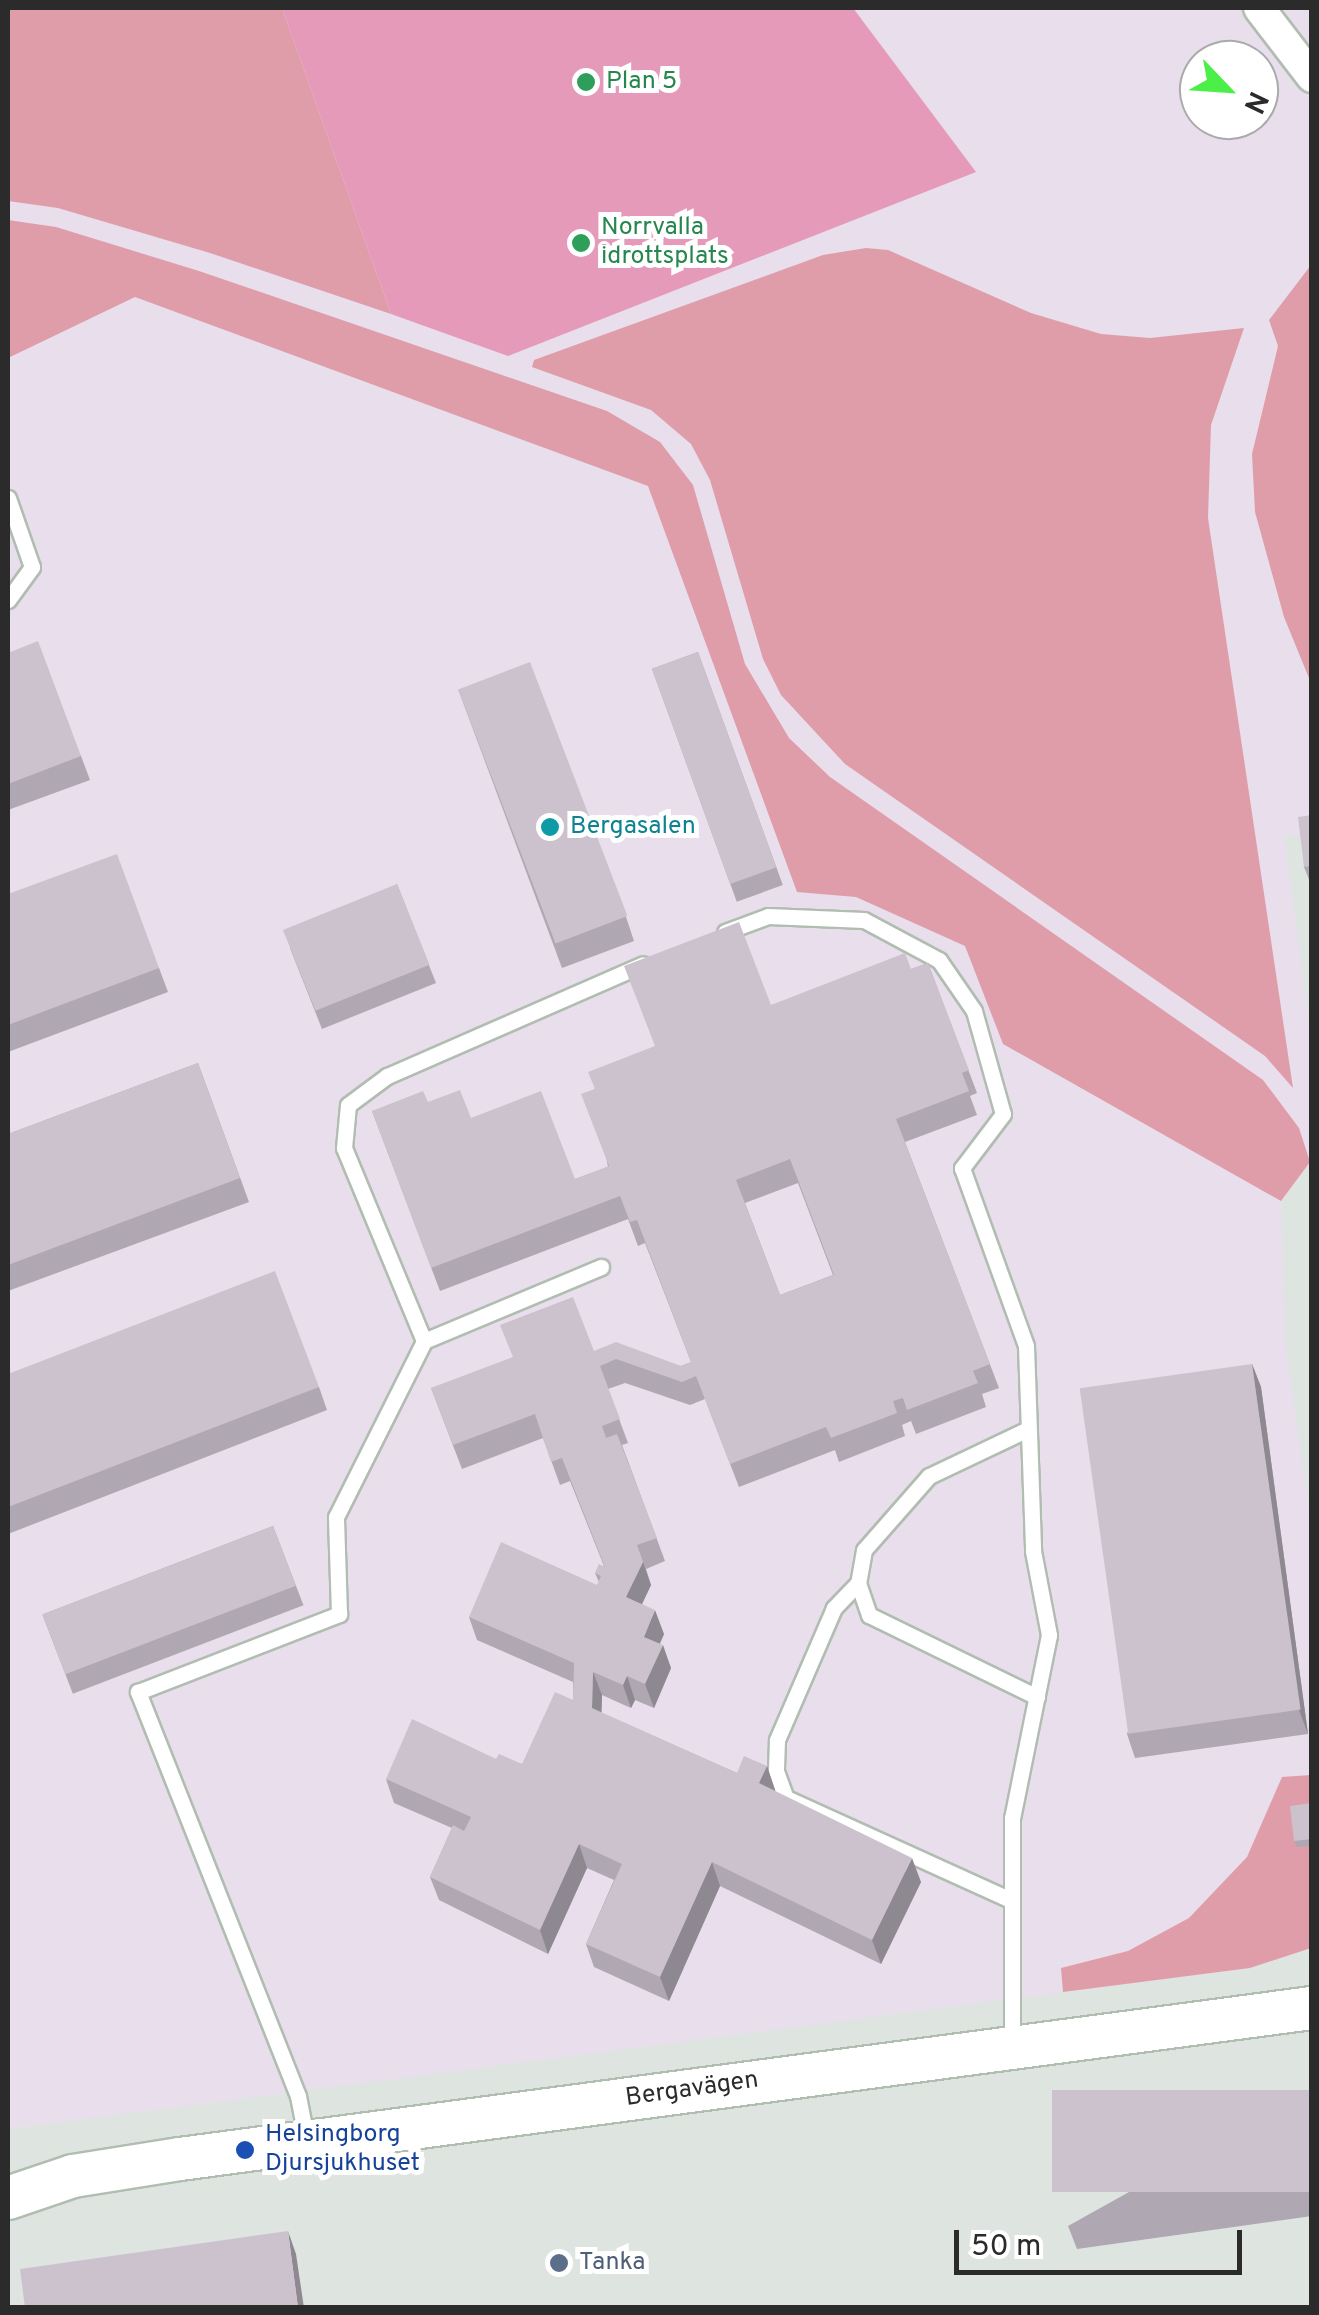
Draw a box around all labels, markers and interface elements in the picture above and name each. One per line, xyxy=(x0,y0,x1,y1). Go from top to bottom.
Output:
north arrow xyxy=(1179,40,1279,140)
place label: Plan 5 xyxy=(606,67,677,97)
marker: Plan 5 xyxy=(575,71,597,93)
text: N xyxy=(1234,85,1275,119)
place label: Norrvalla idrottsplats xyxy=(601,214,729,273)
marker: Norrvalla idrottsplats xyxy=(570,232,592,254)
place label: Bergasalen xyxy=(570,812,696,842)
marker: Bergasalen xyxy=(539,816,561,838)
street label: Bergavägen xyxy=(624,2066,760,2114)
place label: Helsingborg Djursjukhuset xyxy=(265,2121,420,2180)
marker: Helsingborg Djursjukhuset xyxy=(234,2139,256,2161)
scale bar xyxy=(959,2210,1246,2272)
text: 50 m xyxy=(971,2229,1041,2266)
place label: Tanka xyxy=(579,2248,645,2278)
marker: Tanka xyxy=(548,2252,570,2274)

